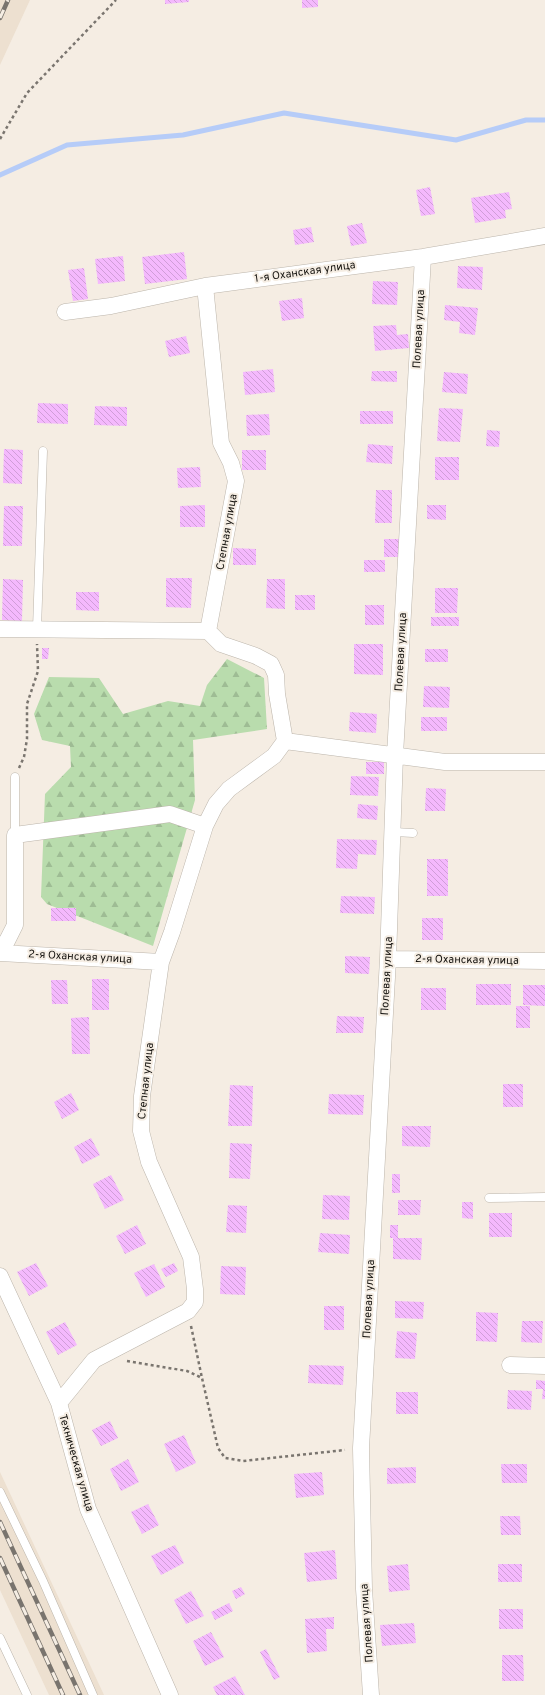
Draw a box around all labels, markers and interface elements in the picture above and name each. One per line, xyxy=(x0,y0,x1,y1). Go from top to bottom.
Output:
street label: 1-я Оханская улица xyxy=(254,258,357,286)
street label: Полевая улица xyxy=(410,289,428,369)
street label: Степная улица xyxy=(213,493,241,571)
street label: Полевая улица xyxy=(392,612,410,692)
street label: Полевая улица xyxy=(378,936,396,1016)
street label: 2-я Оханская улица xyxy=(28,947,132,967)
street label: 2-я Оханская улица xyxy=(415,952,519,968)
street label: Степная улица xyxy=(135,1042,157,1120)
street label: Полевая улица xyxy=(360,1259,378,1339)
street label: Техническая улица xyxy=(55,1413,97,1513)
street label: Полевая улица xyxy=(357,1583,377,1663)

